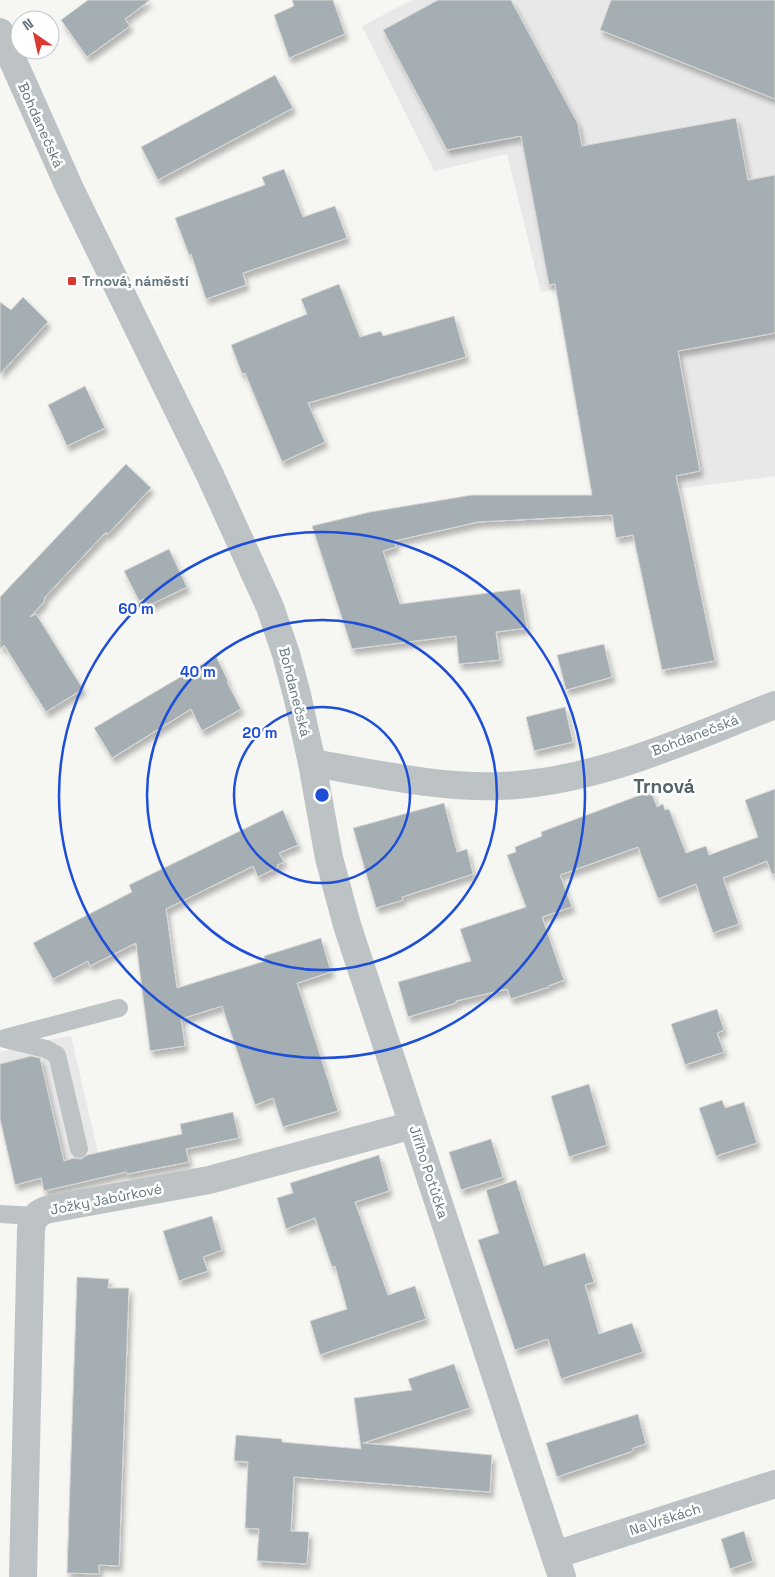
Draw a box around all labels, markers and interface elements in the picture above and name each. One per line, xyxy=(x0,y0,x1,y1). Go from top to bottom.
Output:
north arrow xyxy=(10,10,60,60)
text: N xyxy=(19,14,37,34)
street label: Bohdanečská xyxy=(14,79,68,171)
place label: Trnová, náměstí xyxy=(82,272,189,290)
marker: Trnová, náměstí xyxy=(66,275,78,287)
text: 60 m xyxy=(118,599,154,618)
street label: Bohdanečská xyxy=(275,645,315,739)
text: 40 m xyxy=(180,662,216,681)
street label: Bohdanečská xyxy=(649,710,741,760)
text: 20 m xyxy=(242,723,278,742)
district label: Trnová xyxy=(633,774,695,799)
centre of rings xyxy=(313,786,331,804)
street label: Jiřího Potůčka xyxy=(406,1123,452,1221)
street label: Jožky Jabůrkové xyxy=(49,1179,163,1219)
street label: Na Vrškách xyxy=(627,1499,703,1539)

